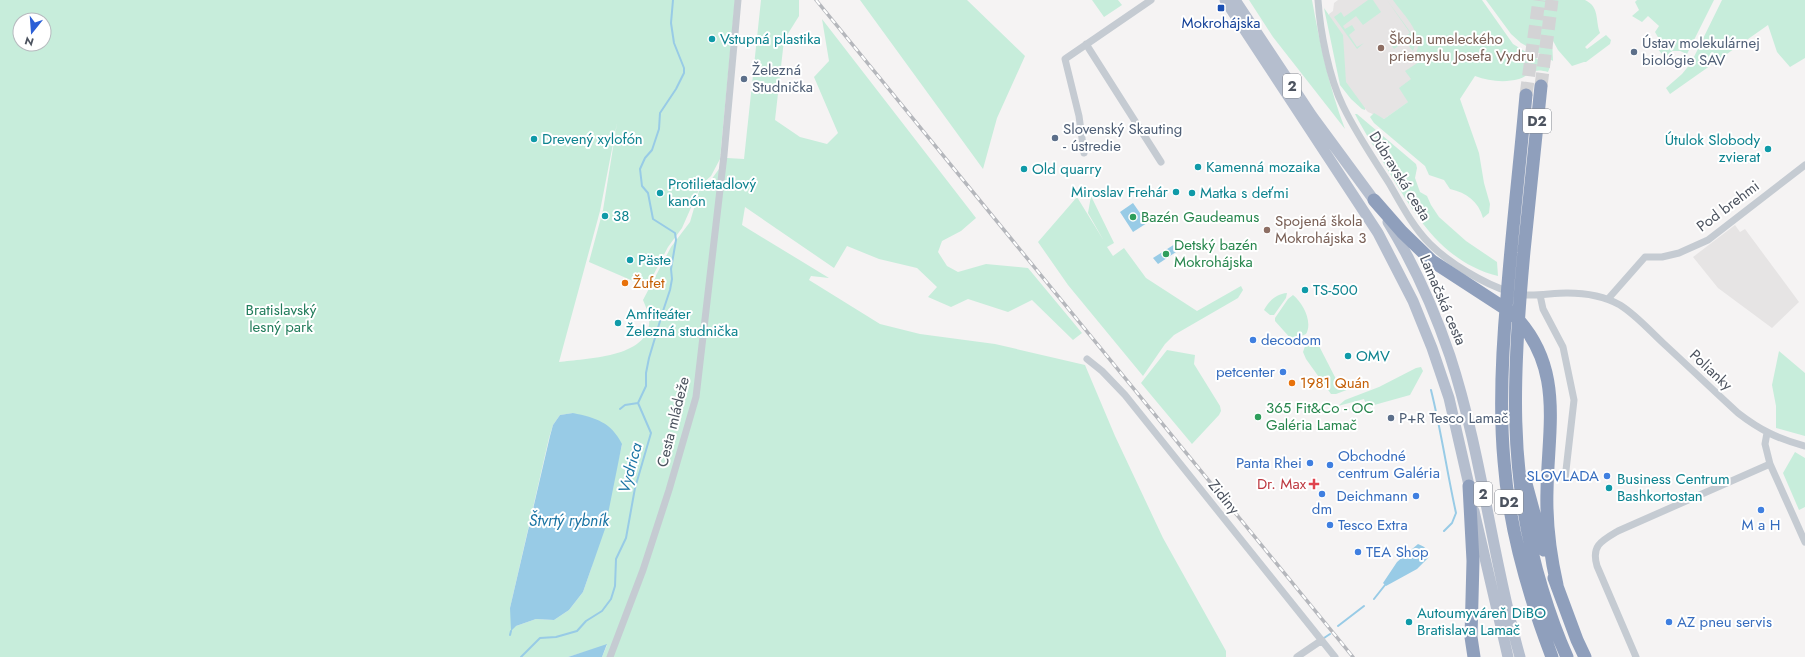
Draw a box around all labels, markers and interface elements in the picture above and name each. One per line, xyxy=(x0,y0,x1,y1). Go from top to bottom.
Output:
marker: Mokrohájska xyxy=(1216,3,1226,13)
north arrow xyxy=(12,12,52,52)
place label: Mokrohájska xyxy=(1182,12,1260,34)
place label: Vstupná plastika xyxy=(720,28,821,50)
place label: Škola umeleckého priemyslu Josefa Vydru xyxy=(1389,28,1534,67)
place label: Ústav molekulárnej biológie SAV xyxy=(1642,32,1760,71)
text: N xyxy=(23,33,36,50)
marker: Vstupná plastika xyxy=(707,34,717,44)
marker: Škola umeleckého priemyslu Josefa Vydru xyxy=(1376,43,1386,53)
marker: Ústav molekulárnej biológie SAV xyxy=(1629,47,1639,57)
place label: Železná Studnička xyxy=(752,59,813,98)
marker: Železná Studnička xyxy=(739,74,749,84)
road number: 2 xyxy=(1283,74,1301,98)
road number: D2 xyxy=(1523,109,1551,133)
place label: Slovenský Skauting - ústredie xyxy=(1063,118,1182,157)
street label: Dúbravská cesta xyxy=(1364,127,1436,225)
place label: Drevený xylofón xyxy=(542,128,643,150)
place label: Útulok Slobody zvierat xyxy=(1665,129,1760,168)
marker: Slovenský Skauting - ústredie xyxy=(1050,133,1060,143)
marker: Drevený xylofón xyxy=(529,134,539,144)
marker: Útulok Slobody zvierat xyxy=(1763,144,1773,154)
place label: Kamenná mozaika xyxy=(1206,156,1320,178)
place label: Old quarry xyxy=(1032,158,1102,180)
marker: Kamenná mozaika xyxy=(1193,162,1203,172)
marker: Old quarry xyxy=(1019,164,1029,174)
place label: Protilietadlový kanón xyxy=(668,173,756,212)
street label: Pod brehmi xyxy=(1692,175,1764,237)
place label: Miroslav Frehár xyxy=(1071,181,1169,203)
place label: Matka s deťmi xyxy=(1200,182,1289,204)
marker: Miroslav Frehár xyxy=(1171,187,1181,197)
marker: Protilietadlový kanón xyxy=(655,188,665,198)
marker: Matka s deťmi xyxy=(1187,188,1197,198)
place label: 38 xyxy=(613,205,629,227)
place label: Bazén Gaudeamus xyxy=(1141,206,1259,228)
place label: Spojená škola Mokrohájska 3 xyxy=(1275,210,1367,249)
marker: 38 xyxy=(600,211,610,221)
marker: Bazén Gaudeamus xyxy=(1128,212,1138,222)
marker: Spojená škola Mokrohájska 3 xyxy=(1262,225,1272,235)
place label: Detský bazén Mokrohájska xyxy=(1174,234,1258,273)
place label: Päste xyxy=(638,249,671,271)
marker: Detský bazén Mokrohájska xyxy=(1161,249,1171,259)
street label: Lamačská cesta xyxy=(1414,251,1472,349)
marker: Päste xyxy=(625,255,635,265)
place label: Žufet xyxy=(633,272,665,294)
marker: Žufet xyxy=(620,278,630,288)
place label: TS-500 xyxy=(1313,279,1358,301)
marker: TS-500 xyxy=(1300,285,1310,295)
park label: Bratislavský lesný park xyxy=(246,299,317,338)
place label: Amfiteáter Železná studnička xyxy=(626,303,738,342)
marker: Amfiteáter Železná studnička xyxy=(613,318,623,328)
place label: decodom xyxy=(1261,329,1321,351)
marker: decodom xyxy=(1248,335,1258,345)
street label: Polianky xyxy=(1685,344,1738,396)
place label: OMV xyxy=(1356,345,1390,367)
marker: OMV xyxy=(1343,351,1353,361)
place label: petcenter xyxy=(1216,361,1276,383)
marker: petcenter xyxy=(1278,367,1288,377)
place label: 1981 Quán xyxy=(1300,372,1370,394)
street label: Cesta mládeže xyxy=(651,374,695,470)
marker: 1981 Quán xyxy=(1287,378,1297,388)
place label: 365 Fit&Co - OC Galéria Lamač xyxy=(1266,397,1374,436)
place label: P+R Tesco Lamač xyxy=(1399,407,1509,429)
marker: 365 Fit&Co - OC Galéria Lamač xyxy=(1253,412,1263,422)
marker: P+R Tesco Lamač xyxy=(1386,413,1396,423)
water label: Vydrica xyxy=(612,440,648,496)
place label: Obchodné centrum Galéria xyxy=(1338,445,1440,484)
place label: Panta Rhei xyxy=(1236,452,1302,474)
marker: Panta Rhei xyxy=(1305,458,1315,468)
marker: Obchodné centrum Galéria xyxy=(1325,460,1335,470)
place label: SLOVLADA xyxy=(1526,465,1599,487)
place label: Business Centrum Bashkortostan xyxy=(1617,468,1730,507)
marker: SLOVLADA xyxy=(1602,471,1612,481)
place label: Dr. Max xyxy=(1257,473,1307,495)
street label: Zidiny xyxy=(1203,475,1245,519)
marker: Dr. Max xyxy=(1309,479,1319,489)
road number: 2 xyxy=(1474,482,1492,506)
marker: Business Centrum Bashkortostan xyxy=(1604,483,1614,493)
place label: Deichmann xyxy=(1336,485,1408,507)
marker: dm xyxy=(1317,489,1327,499)
road number: D2 xyxy=(1495,490,1523,514)
marker: Deichmann xyxy=(1411,491,1421,501)
place label: dm xyxy=(1312,498,1332,520)
marker: M a H xyxy=(1756,505,1766,515)
water label: Štvrtý rybník xyxy=(529,509,610,532)
place label: Tesco Extra xyxy=(1338,514,1408,536)
place label: M a H xyxy=(1741,514,1781,536)
marker: Tesco Extra xyxy=(1325,520,1335,530)
place label: TEA Shop xyxy=(1366,541,1429,563)
marker: TEA Shop xyxy=(1353,547,1363,557)
place label: Autoumyváreň DiBO Bratislava Lamač xyxy=(1417,602,1546,641)
place label: AZ pneu servis xyxy=(1677,611,1772,633)
marker: Autoumyváreň DiBO Bratislava Lamač xyxy=(1404,617,1414,627)
marker: AZ pneu servis xyxy=(1664,617,1674,627)

